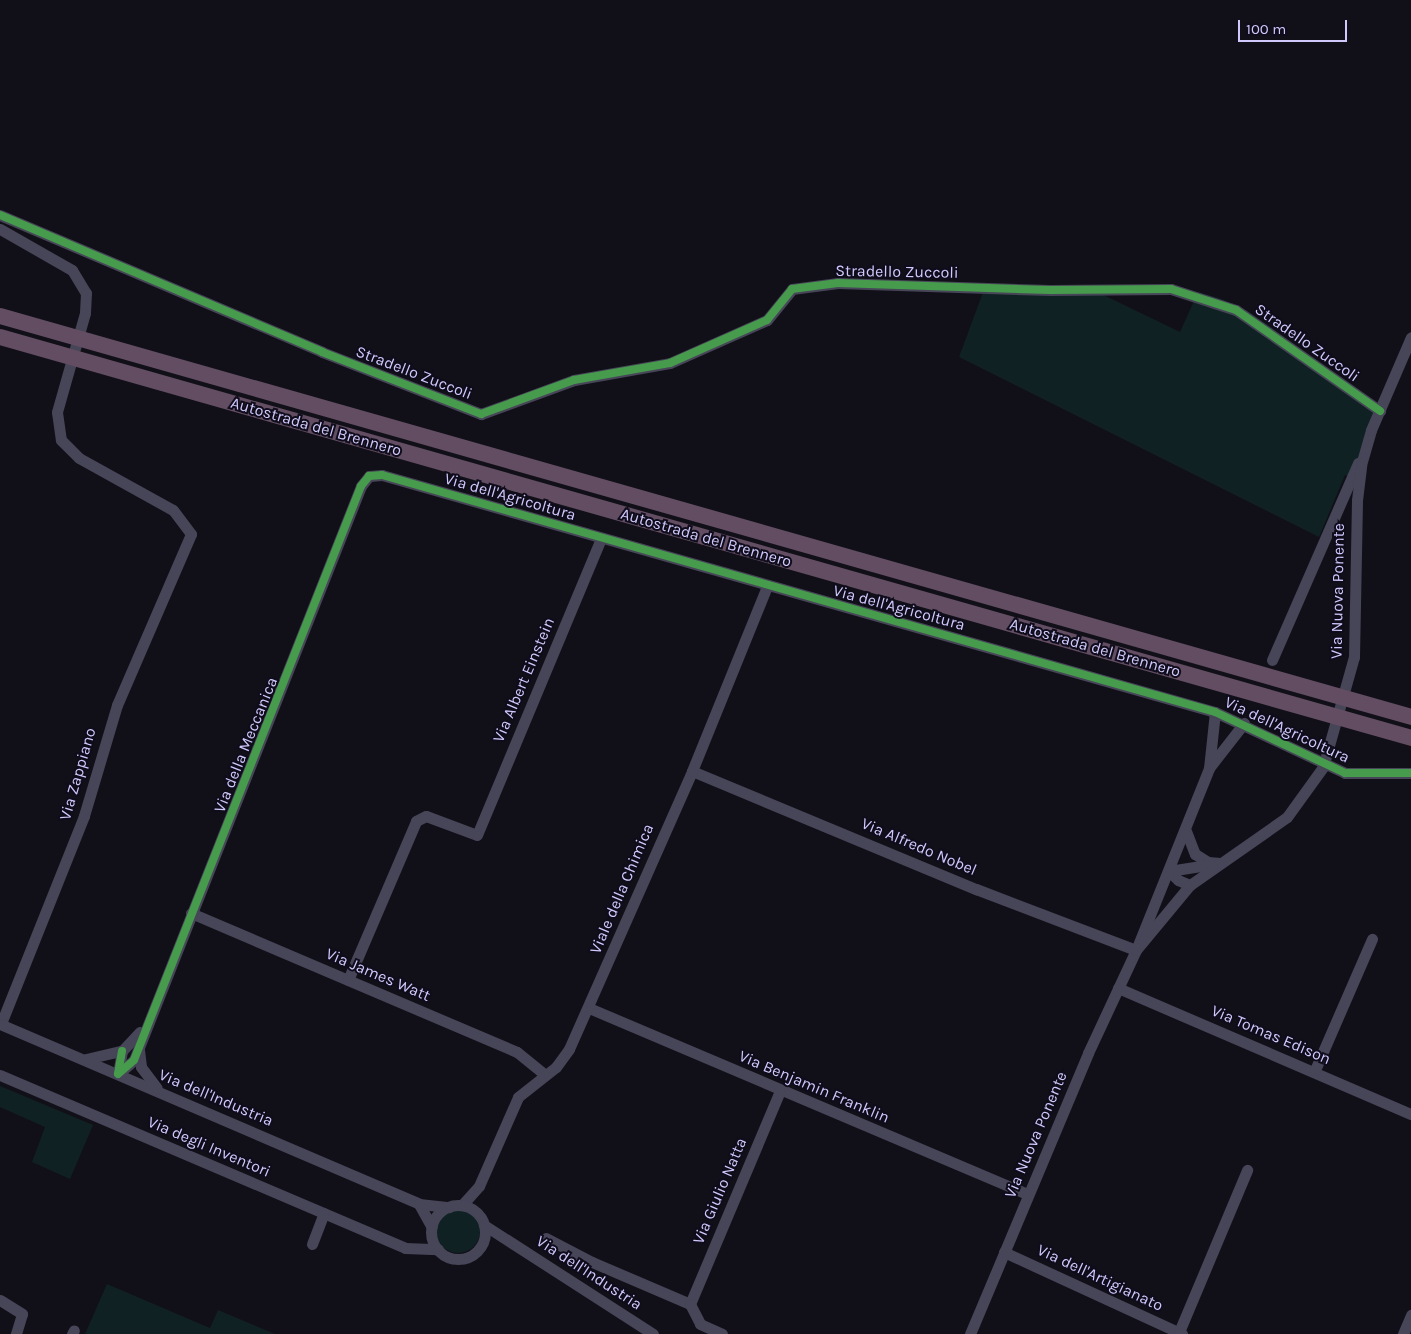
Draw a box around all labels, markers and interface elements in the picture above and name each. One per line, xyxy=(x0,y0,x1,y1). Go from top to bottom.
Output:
scale bar xyxy=(1241,10,1350,42)
text: 100 m xyxy=(1246,20,1286,38)
street label: Stradello Zuccoli xyxy=(835,261,959,283)
street label: Stradello Zuccoli xyxy=(1251,300,1363,386)
street label: Stradello Zuccoli xyxy=(353,342,475,404)
street label: Autostrada del Brennero xyxy=(228,393,404,461)
street label: Via dell'Agricoltura xyxy=(442,469,578,525)
street label: Autostrada del Brennero xyxy=(618,504,794,572)
street label: Via Nuova Ponente xyxy=(1327,523,1349,659)
street label: Via dell'Agricoltura xyxy=(831,581,967,635)
street label: Autostrada del Brennero xyxy=(1007,614,1183,682)
street label: Via Albert Einstein xyxy=(489,615,559,745)
street label: Via della Meccanica xyxy=(210,675,282,815)
street label: Via dell'Agricoltura xyxy=(1221,693,1353,767)
street label: Via Zappiano xyxy=(56,726,100,822)
street label: Via Alfredo Nobel xyxy=(858,814,980,880)
street label: Viale della Chimica xyxy=(586,821,658,957)
street label: Via James Watt xyxy=(323,944,433,1006)
street label: Via Tomas Edison xyxy=(1208,1001,1334,1069)
street label: Via Benjamin Franklin xyxy=(736,1047,892,1127)
street label: Via dell'Industria xyxy=(156,1065,276,1131)
street label: Via Nuova Ponente xyxy=(1001,1069,1071,1201)
street label: Via degli Inventori xyxy=(145,1112,273,1182)
street label: Via Giulio Natta xyxy=(689,1135,751,1247)
street label: Via dell'Industria xyxy=(532,1232,646,1314)
street label: Via dell'Artigianato xyxy=(1034,1240,1166,1316)

